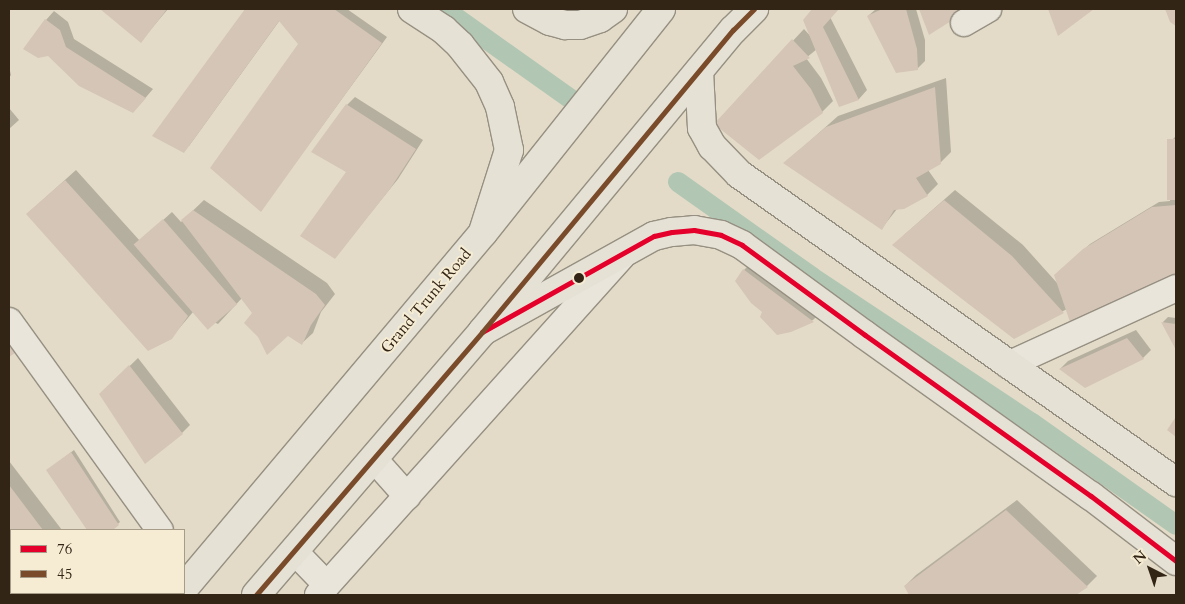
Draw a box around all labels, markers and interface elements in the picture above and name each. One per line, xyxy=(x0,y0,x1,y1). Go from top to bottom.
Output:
street label: Grand Trunk Road xyxy=(377,245,475,357)
unlabelled marker xyxy=(574,273,584,283)
legend xyxy=(10,529,185,594)
text: 76 xyxy=(57,539,72,559)
north arrow xyxy=(1125,544,1175,594)
text: N xyxy=(1129,546,1151,568)
text: 45 xyxy=(57,564,72,584)

